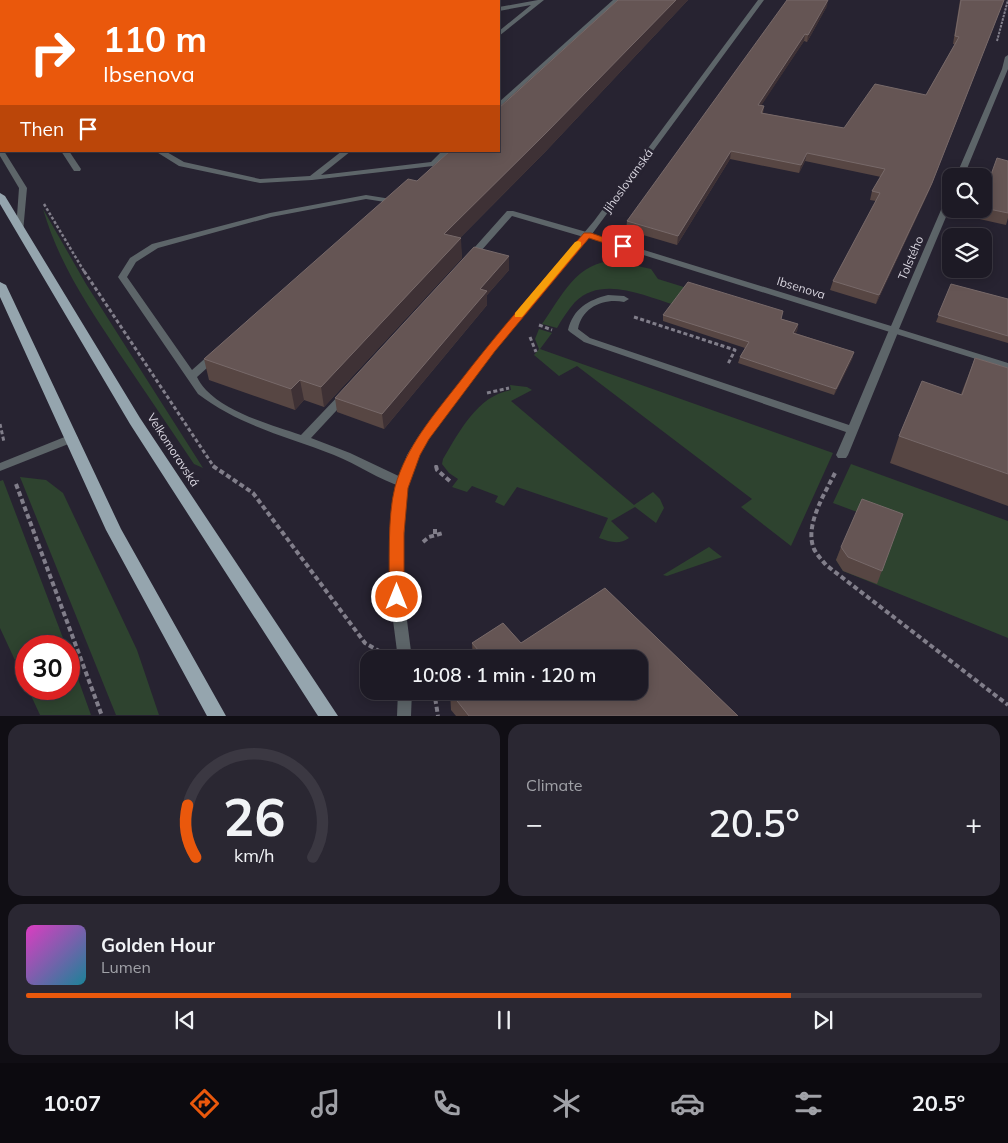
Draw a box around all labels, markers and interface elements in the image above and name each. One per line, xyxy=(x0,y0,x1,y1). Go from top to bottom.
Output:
text: 110 m xyxy=(103,17,207,61)
icon: right xyxy=(20,20,85,85)
text: Ibsenova xyxy=(103,60,195,88)
icon: arrive xyxy=(74,115,102,143)
text: Then xyxy=(20,117,64,141)
street label: Jihoslovanská xyxy=(599,146,656,216)
map controls xyxy=(942,168,992,278)
button: search xyxy=(942,168,992,218)
pin xyxy=(602,225,644,267)
button: layers xyxy=(942,228,992,278)
icon: arrive xyxy=(609,232,637,260)
street label: Tolstého xyxy=(895,233,927,282)
street label: Ibsenova xyxy=(775,273,827,302)
street label: Velkomoravská xyxy=(144,410,203,489)
position arrow xyxy=(370,570,422,622)
speed limit sign: 30 xyxy=(15,635,80,700)
text: 10:08 · 1 min · 120 m xyxy=(411,663,597,687)
text: Climate xyxy=(526,775,582,795)
text: 26 xyxy=(223,784,285,849)
text: 20.5° xyxy=(708,799,800,847)
text: − xyxy=(526,806,543,841)
text: + xyxy=(965,806,982,841)
text: km/h xyxy=(234,844,274,866)
text: Golden Hour xyxy=(101,933,215,957)
text: Lumen xyxy=(101,957,151,977)
icon: previous xyxy=(171,1006,199,1034)
icon: pause xyxy=(490,1006,518,1034)
icon: next xyxy=(809,1006,837,1034)
icon: directions xyxy=(187,1086,222,1121)
icon: music xyxy=(308,1086,343,1121)
icon: phone xyxy=(429,1086,464,1121)
icon: climate xyxy=(549,1086,584,1121)
icon: car xyxy=(670,1086,705,1121)
icon: filters xyxy=(791,1086,826,1121)
text: 10:07 xyxy=(43,1089,101,1117)
text: 20.5° xyxy=(912,1089,965,1117)

